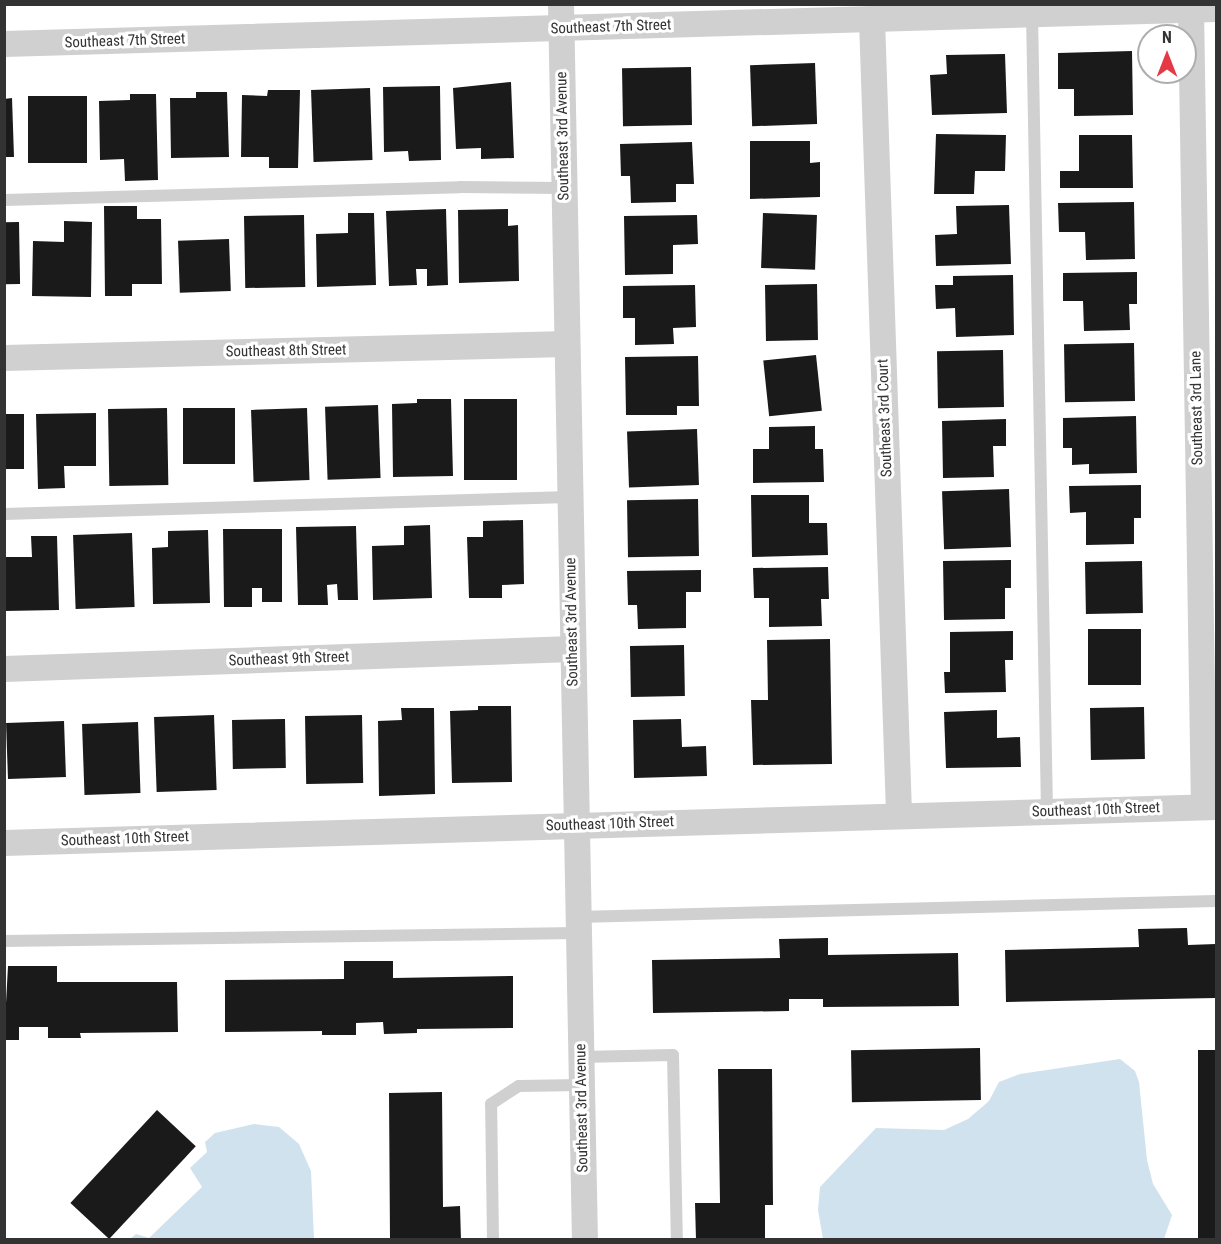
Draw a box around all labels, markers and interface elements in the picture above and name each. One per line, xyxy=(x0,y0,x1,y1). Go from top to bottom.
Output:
street label: Southeast 7th Street xyxy=(550,16,672,38)
north arrow xyxy=(1137,24,1197,84)
text: N xyxy=(1162,28,1172,47)
street label: Southeast 7th Street xyxy=(64,30,186,52)
street label: Southeast 3rd Avenue xyxy=(553,71,573,201)
street label: Southeast 8th Street xyxy=(225,341,347,361)
street label: Southeast 3rd Lane xyxy=(1187,351,1207,465)
street label: Southeast 3rd Court xyxy=(874,358,896,478)
street label: Southeast 3rd Avenue xyxy=(562,557,582,687)
street label: Southeast 9th Street xyxy=(228,648,350,670)
street label: Southeast 10th Street xyxy=(1032,799,1160,821)
street label: Southeast 10th Street xyxy=(546,813,674,835)
street label: Southeast 10th Street xyxy=(61,828,189,850)
street label: Southeast 3rd Avenue xyxy=(572,1043,592,1173)

